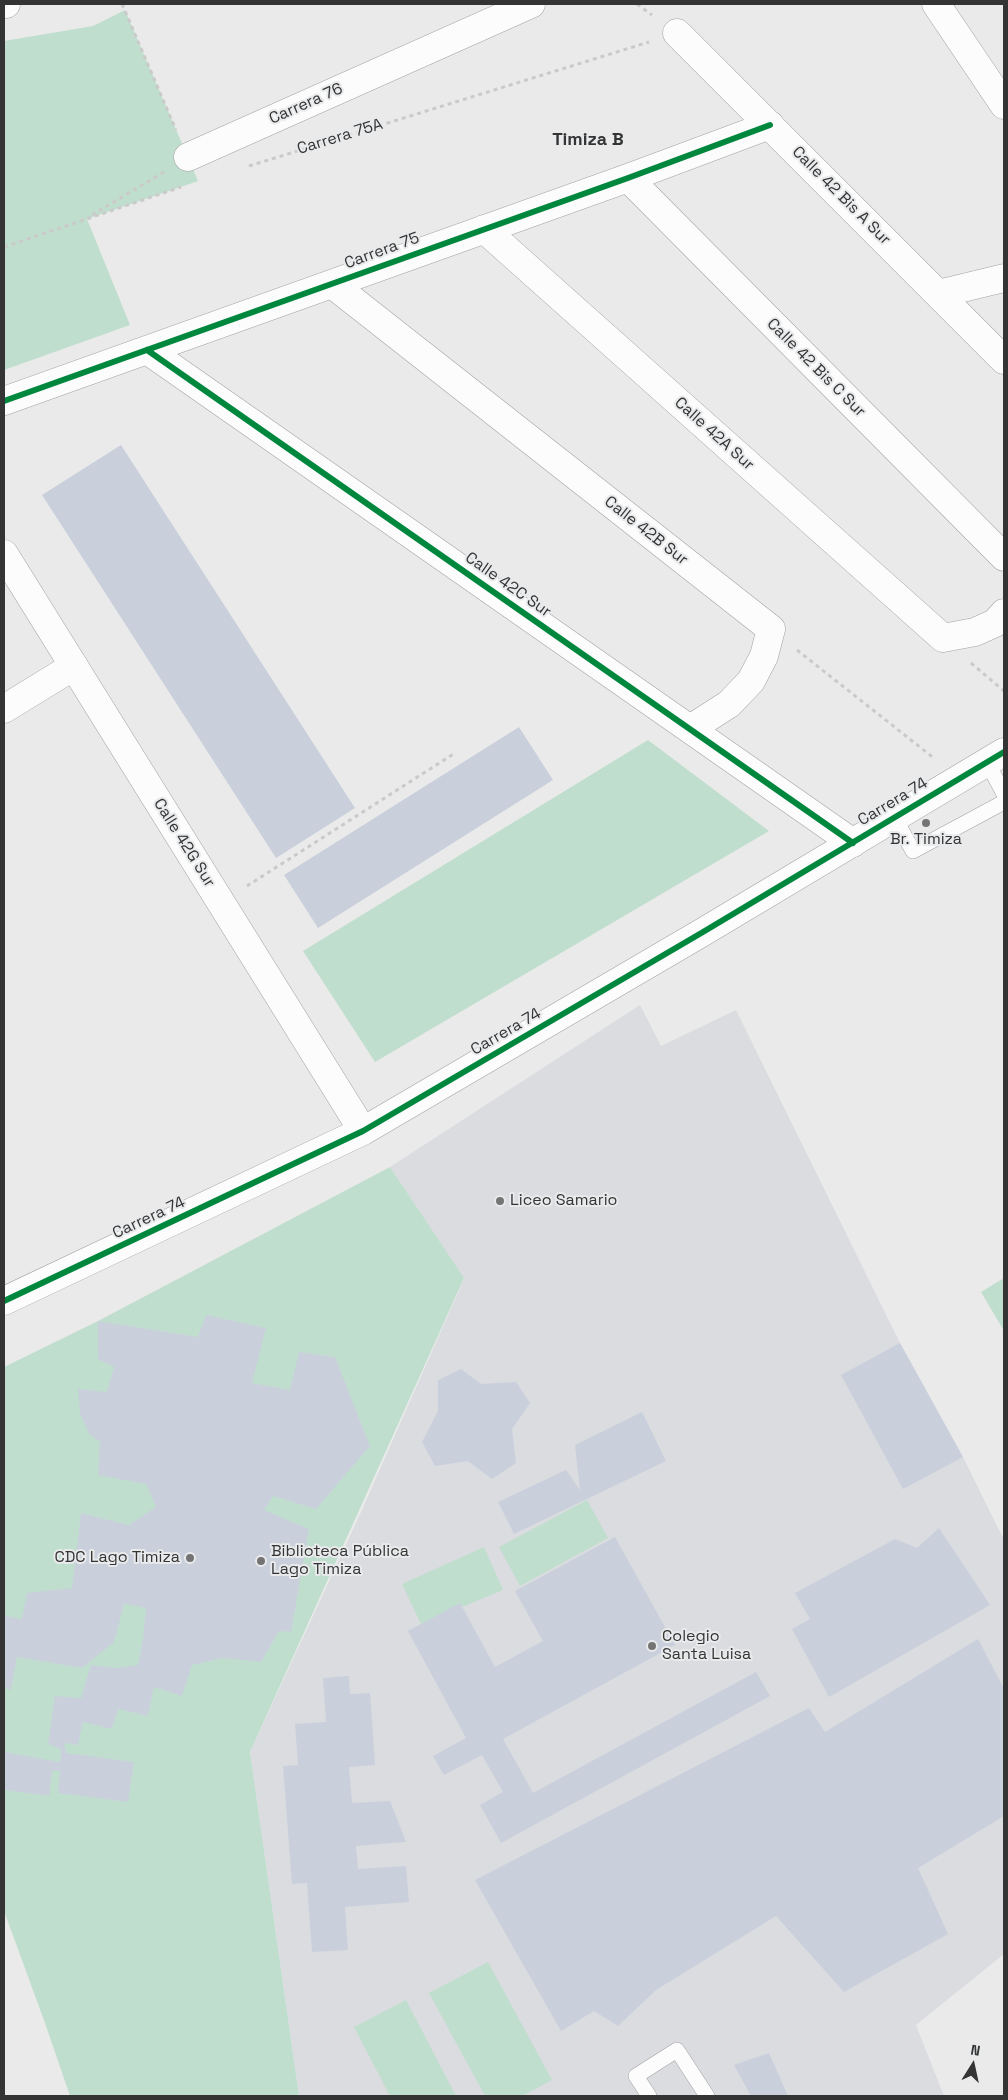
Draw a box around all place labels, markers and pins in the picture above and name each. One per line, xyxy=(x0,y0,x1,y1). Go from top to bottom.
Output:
marker: Br. Timiza xyxy=(920,817,932,829)
place label: Br. Timiza xyxy=(890,830,962,850)
place label: Liceo Samario xyxy=(510,1191,618,1211)
marker: Liceo Samario xyxy=(494,1195,506,1207)
place label: Biblioteca Pública Lago Timiza xyxy=(271,1542,409,1580)
place label: CDC Lago Timiza xyxy=(54,1548,180,1568)
marker: CDC Lago Timiza xyxy=(184,1552,196,1564)
marker: Biblioteca Pública Lago Timiza xyxy=(255,1555,267,1567)
place label: Colegio Santa Luisa xyxy=(662,1627,751,1665)
marker: Colegio Santa Luisa xyxy=(646,1640,658,1652)

